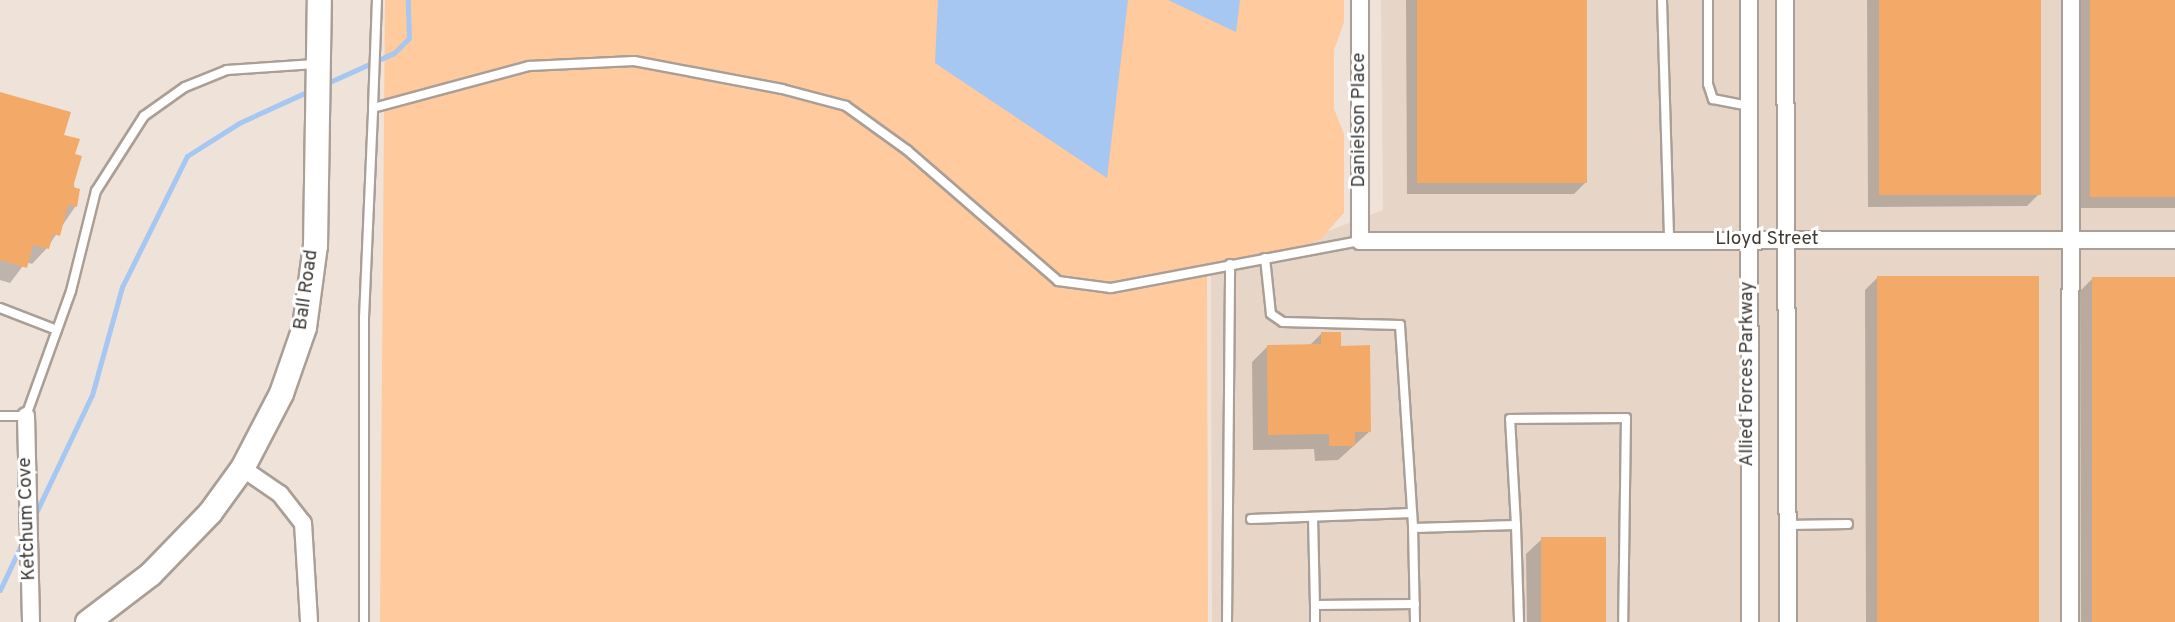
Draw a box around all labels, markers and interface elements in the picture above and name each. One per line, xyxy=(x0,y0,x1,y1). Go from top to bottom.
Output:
street label: Danielson Place xyxy=(1349,52,1371,188)
street label: Lloyd Street xyxy=(1715,229,1819,251)
street label: Ball Road xyxy=(290,248,324,332)
street label: Allied Forces Parkway xyxy=(1737,281,1759,467)
street label: Ketchum Cove xyxy=(14,457,42,581)

